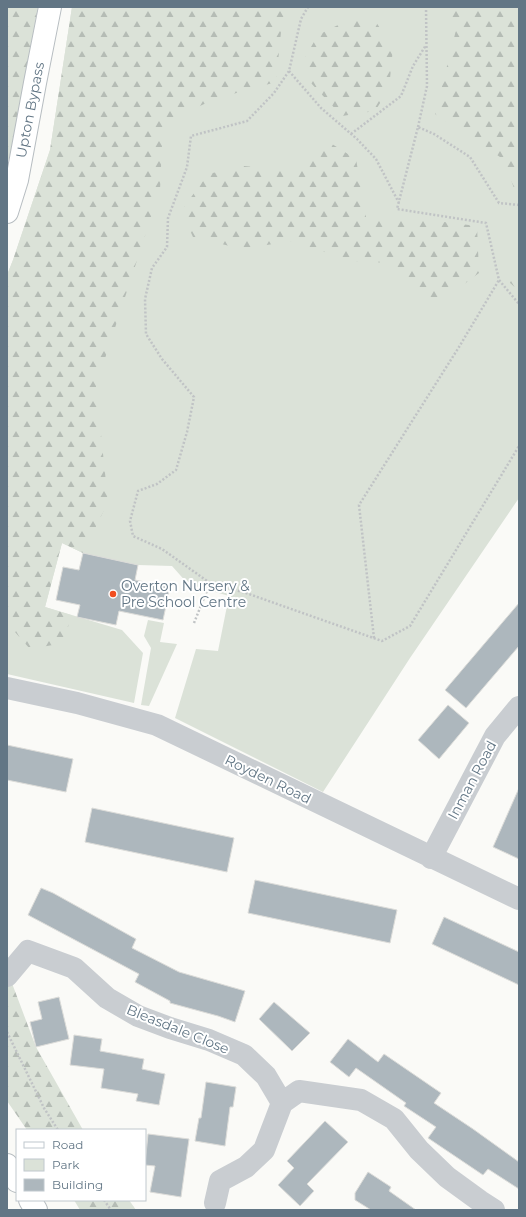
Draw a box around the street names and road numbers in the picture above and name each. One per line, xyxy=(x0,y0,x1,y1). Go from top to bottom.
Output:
street label: Upton Bypass xyxy=(12,60,48,160)
street label: Inman Road xyxy=(444,738,500,822)
street label: Royden Road xyxy=(222,750,314,808)
street label: Bleasdale Close xyxy=(124,1000,232,1058)

